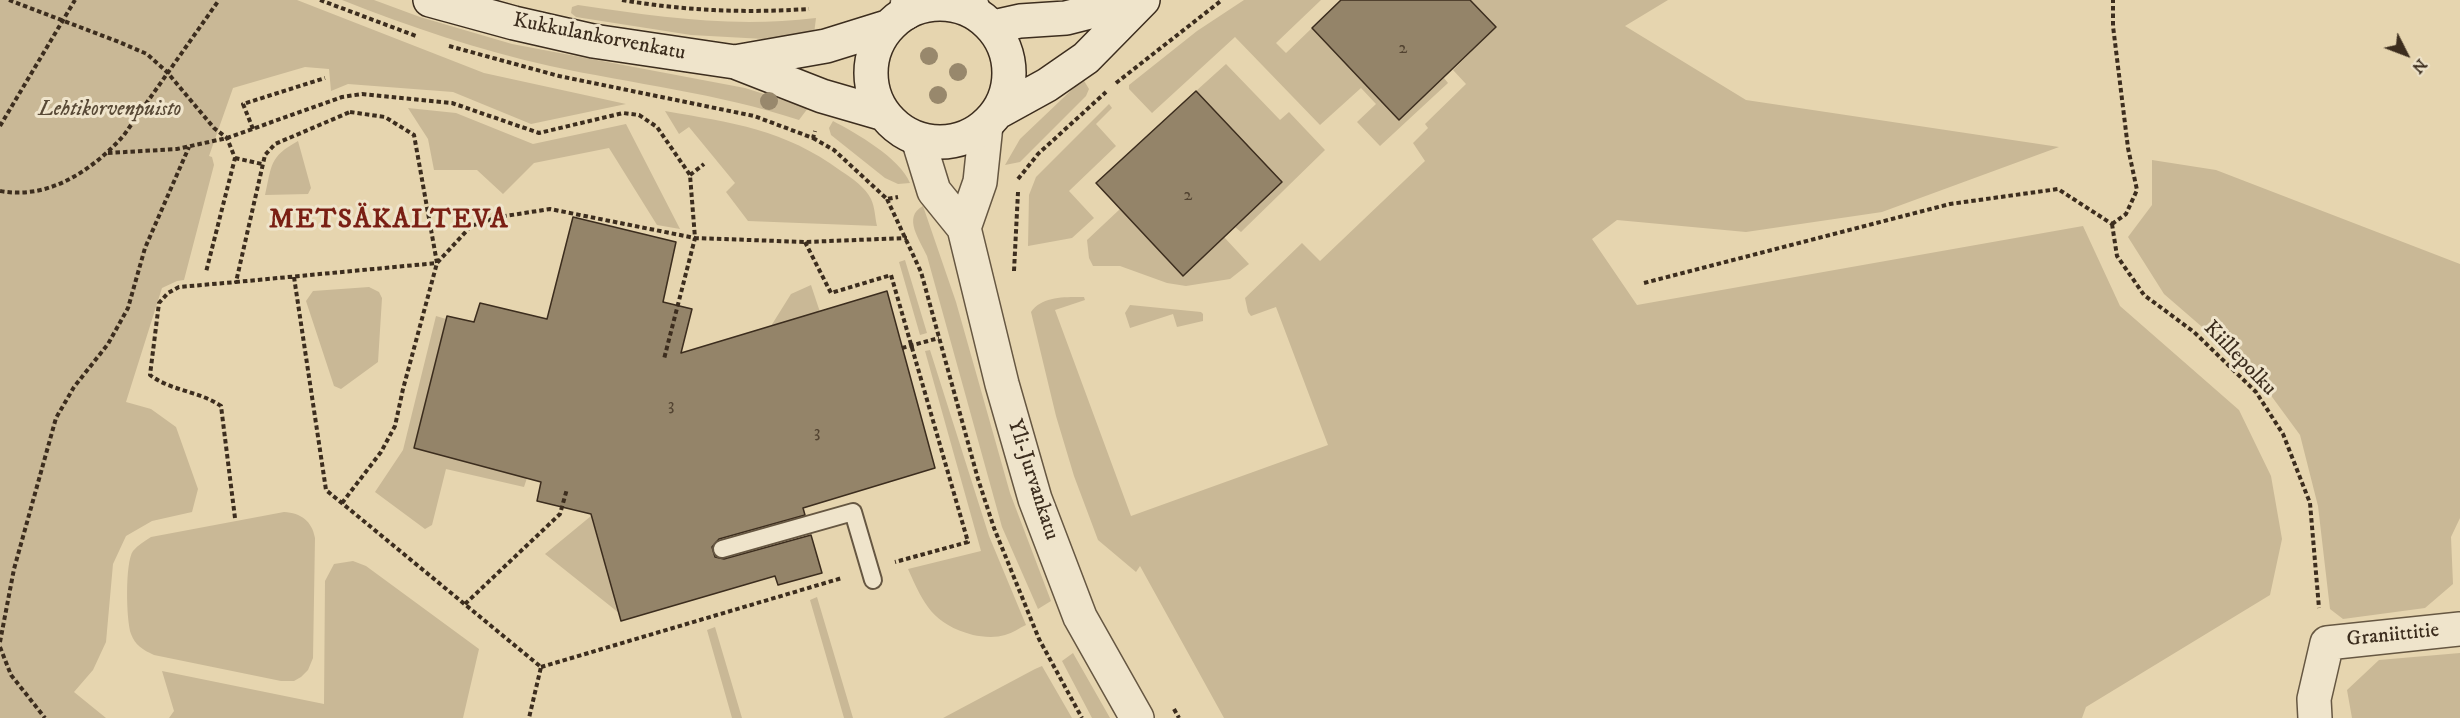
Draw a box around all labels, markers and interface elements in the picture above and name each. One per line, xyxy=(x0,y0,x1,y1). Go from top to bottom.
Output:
street label: Kukkulankorvenkatu xyxy=(511,9,687,67)
north arrow xyxy=(2376,24,2436,84)
house number: 2 xyxy=(1399,38,1407,60)
text: N xyxy=(2408,54,2431,78)
park label: Lehtikorvenpuisto xyxy=(39,98,181,124)
house number: 2 xyxy=(1184,185,1192,207)
district label: METSÄKALTEVA xyxy=(269,205,509,237)
street label: Kiillepolku xyxy=(2197,316,2281,402)
house number: 3 xyxy=(668,395,674,417)
street label: Yli-Jurvankatu xyxy=(1001,417,1063,543)
house number: 3 xyxy=(814,422,820,444)
street label: Graniittitie xyxy=(2346,619,2440,653)

